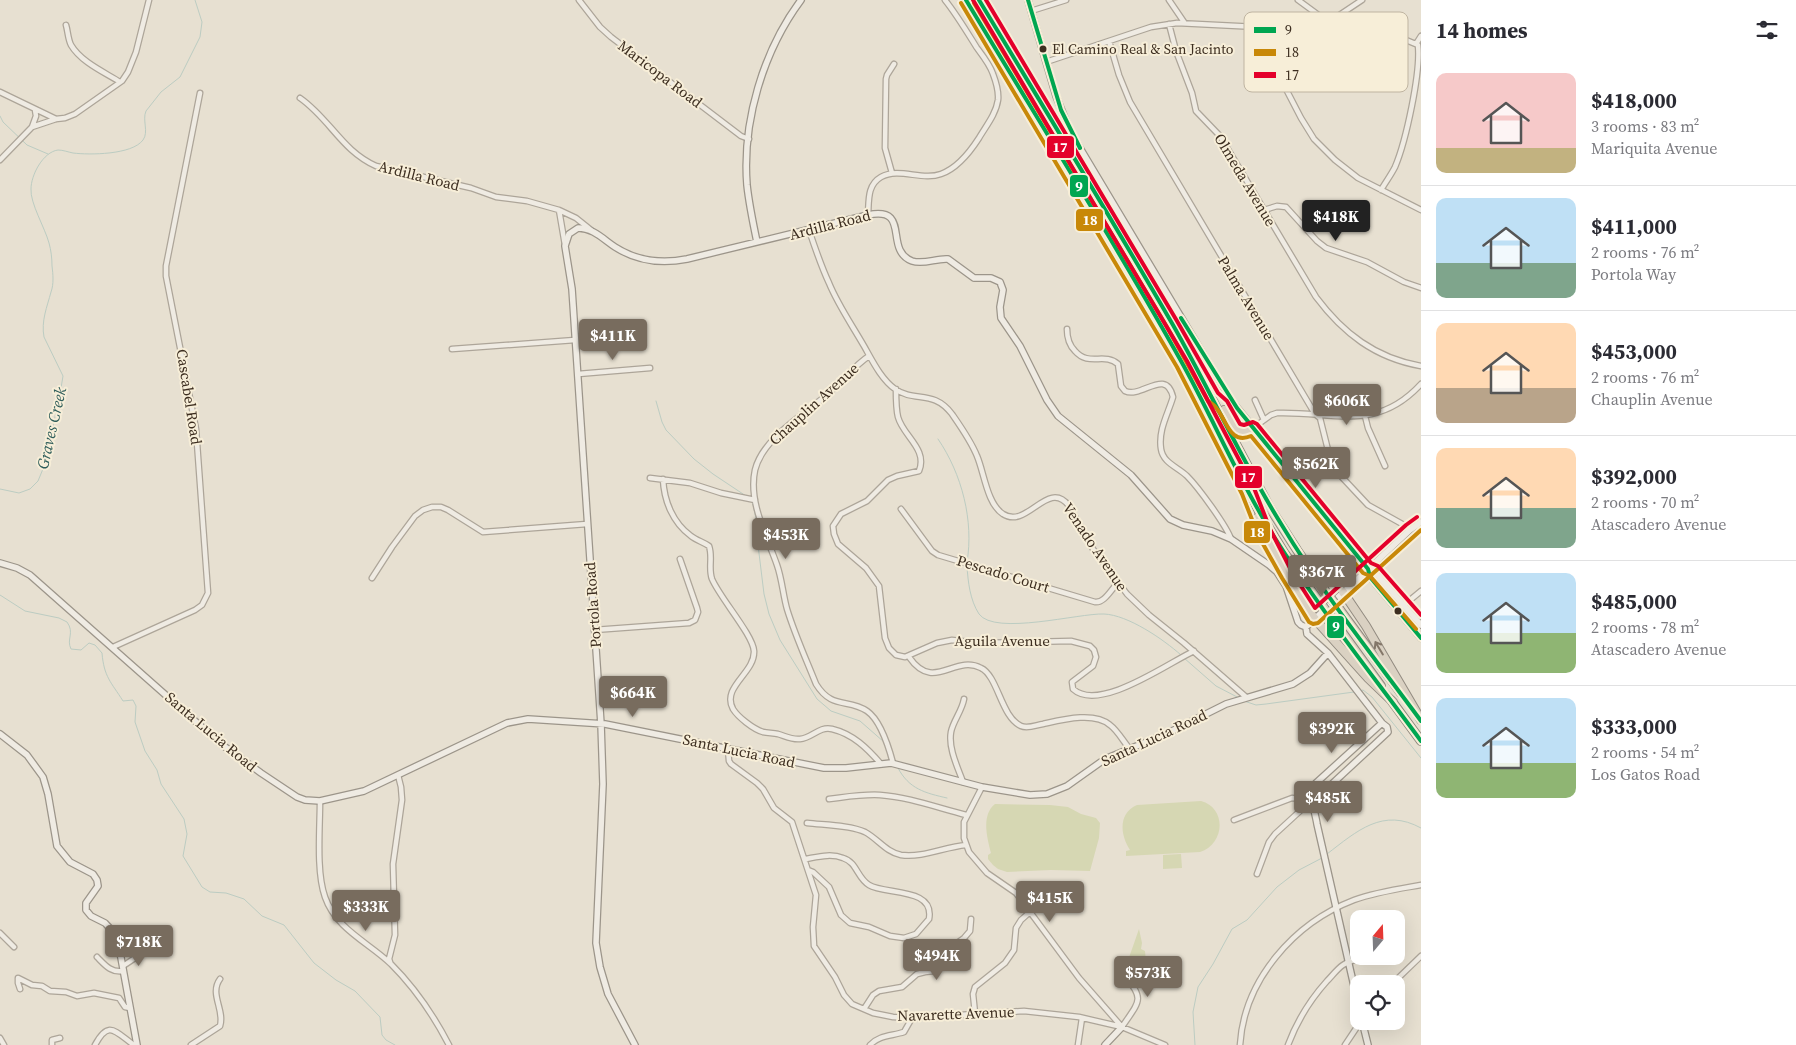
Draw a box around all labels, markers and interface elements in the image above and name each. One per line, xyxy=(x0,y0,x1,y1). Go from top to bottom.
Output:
legend xyxy=(1244,12,1408,92)
text: 14 homes xyxy=(1436,16,1528,45)
icon: filters xyxy=(1753,16,1781,44)
text: 9 xyxy=(1285,20,1292,40)
street label: Maricopa Road xyxy=(614,35,707,113)
place label: El Camino Real & San Jacinto xyxy=(1052,39,1234,59)
text: 18 xyxy=(1285,42,1299,62)
marker: El Camino Real & San Jacinto xyxy=(1038,44,1048,54)
text: 17 xyxy=(1285,65,1299,85)
text: $418,000 xyxy=(1591,86,1677,115)
icon: home xyxy=(1476,93,1536,153)
text: 3 rooms · 83 m² xyxy=(1591,115,1699,137)
street label: Olmeda Avenue xyxy=(1209,129,1282,230)
line badge: 17 xyxy=(1046,135,1075,159)
text: 17 xyxy=(1052,137,1068,157)
text: Mariquita Avenue xyxy=(1591,137,1717,159)
street label: Ardilla Road xyxy=(376,155,462,196)
line badge: 9 xyxy=(1069,174,1089,198)
text: 9 xyxy=(1075,176,1083,196)
pin: $418K xyxy=(1301,200,1371,242)
street label: Ardilla Road xyxy=(787,204,873,245)
text: $418K xyxy=(1313,205,1359,227)
line badge: 18 xyxy=(1075,208,1104,232)
text: 18 xyxy=(1082,210,1098,230)
text: $411,000 xyxy=(1591,212,1677,241)
icon: home xyxy=(1476,218,1536,278)
text: 2 rooms · 76 m² xyxy=(1591,241,1699,263)
street label: Palma Avenue xyxy=(1213,252,1280,344)
text: Portola Way xyxy=(1591,263,1676,285)
pin: $411K xyxy=(578,318,648,361)
text: $411K xyxy=(590,324,636,346)
text: $453,000 xyxy=(1591,337,1677,366)
icon: home xyxy=(1476,343,1536,403)
street label: Cascabel Road xyxy=(172,348,208,447)
street label: Chauplin Avenue xyxy=(764,357,863,450)
text: 2 rooms · 76 m² xyxy=(1591,366,1699,388)
water label: Graves Creek xyxy=(31,384,71,471)
pin: $606K xyxy=(1312,384,1382,426)
text: Chauplin Avenue xyxy=(1591,388,1713,410)
text: $606K xyxy=(1324,389,1370,411)
pin: $562K xyxy=(1281,446,1351,489)
text: $562K xyxy=(1293,452,1339,474)
text: $392,000 xyxy=(1591,462,1677,491)
line badge: 17 xyxy=(1234,465,1263,489)
text: 17 xyxy=(1240,467,1256,487)
icon: home xyxy=(1476,468,1536,528)
text: 2 rooms · 70 m² xyxy=(1591,491,1699,513)
street label: Venado Avenue xyxy=(1058,498,1133,596)
text: Atascadero Avenue xyxy=(1591,513,1726,535)
pin: $453K xyxy=(751,518,821,560)
line badge: 18 xyxy=(1243,520,1271,544)
text: 18 xyxy=(1249,522,1265,542)
text: $453K xyxy=(763,523,809,545)
street label: Pescado Court xyxy=(954,549,1052,598)
pin: $367K xyxy=(1287,554,1357,597)
text: $367K xyxy=(1299,560,1345,582)
street label: Portola Road xyxy=(579,561,606,649)
text: $485,000 xyxy=(1591,587,1677,616)
icon: home xyxy=(1476,593,1536,653)
unlabelled marker xyxy=(1393,606,1403,616)
line badge: 9 xyxy=(1326,615,1345,639)
text: 9 xyxy=(1332,616,1340,636)
text: 2 rooms · 78 m² xyxy=(1591,616,1699,638)
street label: Aguila Avenue xyxy=(954,630,1050,651)
text: Atascadero Avenue xyxy=(1591,638,1726,660)
one-way arrow xyxy=(1373,641,1383,655)
pin: $664K xyxy=(598,676,668,718)
text: $664K xyxy=(610,681,656,703)
street label: Santa Lucia Road xyxy=(161,687,262,777)
street label: Santa Lucia Road xyxy=(1098,704,1210,771)
pin: $392K xyxy=(1297,712,1367,754)
text: $333,000 xyxy=(1591,712,1677,741)
text: $392K xyxy=(1309,717,1355,739)
icon: home xyxy=(1476,718,1536,778)
street label: Santa Lucia Road xyxy=(681,728,798,773)
text: 2 rooms · 54 m² xyxy=(1591,741,1699,763)
text: Los Gatos Road xyxy=(1591,763,1700,785)
pin: $485K xyxy=(1293,780,1363,823)
text: $485K xyxy=(1305,786,1351,808)
pin: $415K xyxy=(1015,880,1085,923)
text: $415K xyxy=(1027,886,1073,908)
pin: $333K xyxy=(331,890,401,932)
text: $333K xyxy=(343,895,389,917)
north arrow xyxy=(1350,910,1405,965)
map controls xyxy=(1350,910,1405,1030)
pin: $718K xyxy=(104,924,174,967)
text: $718K xyxy=(116,930,162,952)
pin: $494K xyxy=(902,938,972,981)
text: $494K xyxy=(914,944,960,966)
pin: $573K xyxy=(1113,956,1183,998)
text: $573K xyxy=(1125,961,1171,983)
button: locate xyxy=(1350,975,1405,1030)
street label: Navarette Avenue xyxy=(897,1001,1015,1026)

